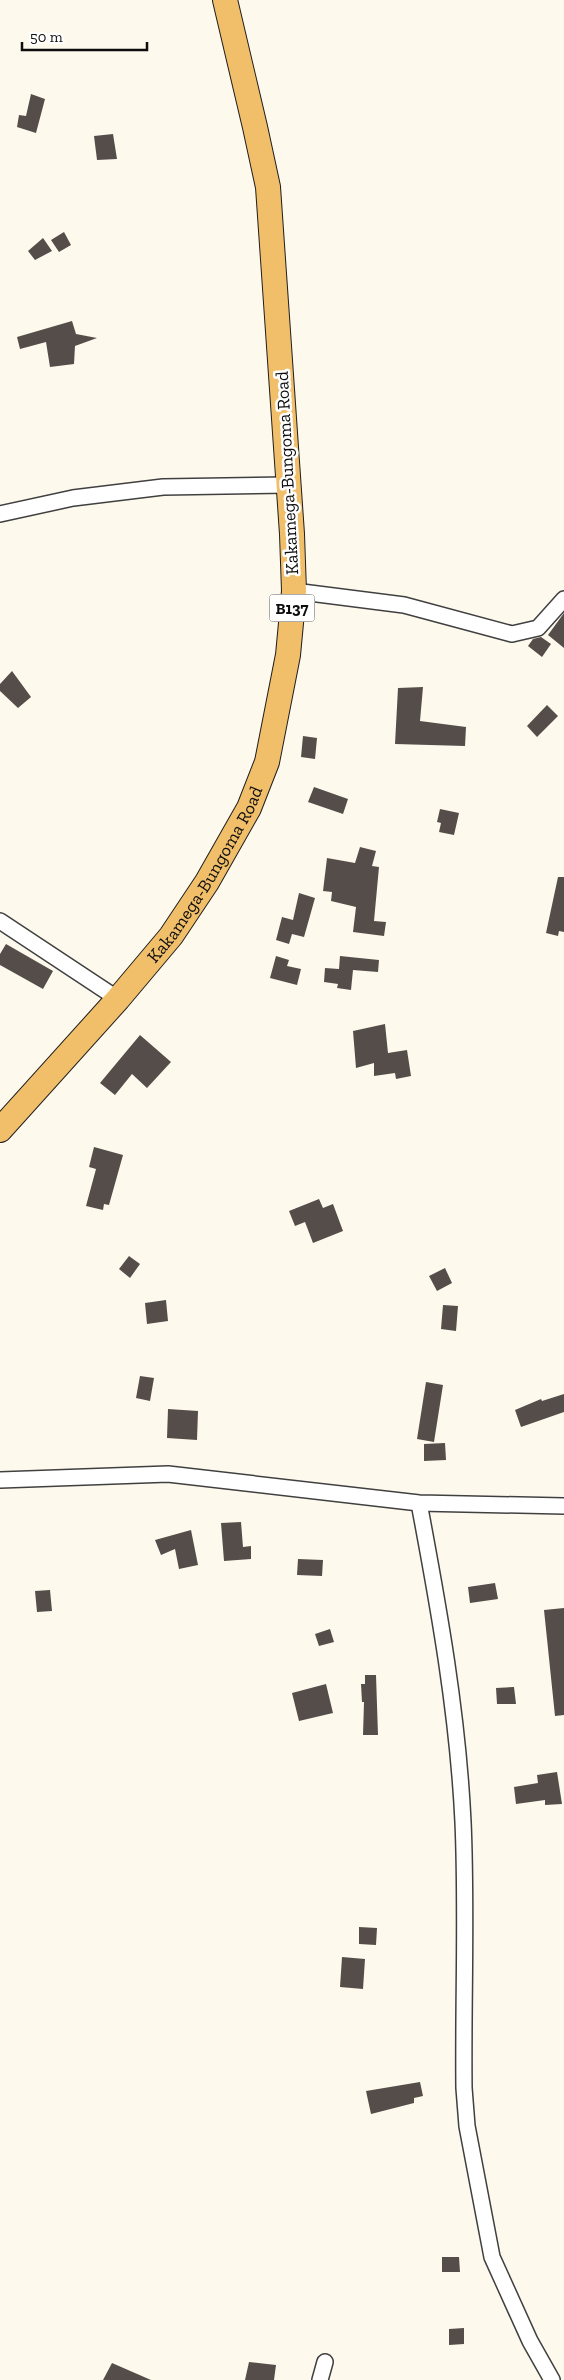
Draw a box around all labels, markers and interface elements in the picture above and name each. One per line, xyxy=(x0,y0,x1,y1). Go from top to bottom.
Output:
scale bar xyxy=(22,20,148,52)
text: 50 m xyxy=(30,28,63,46)
street label: Kakamega-Bungoma Road xyxy=(271,371,303,575)
road number: B137 xyxy=(270,594,314,622)
street label: Kakamega-Bungoma Road xyxy=(142,783,267,967)

